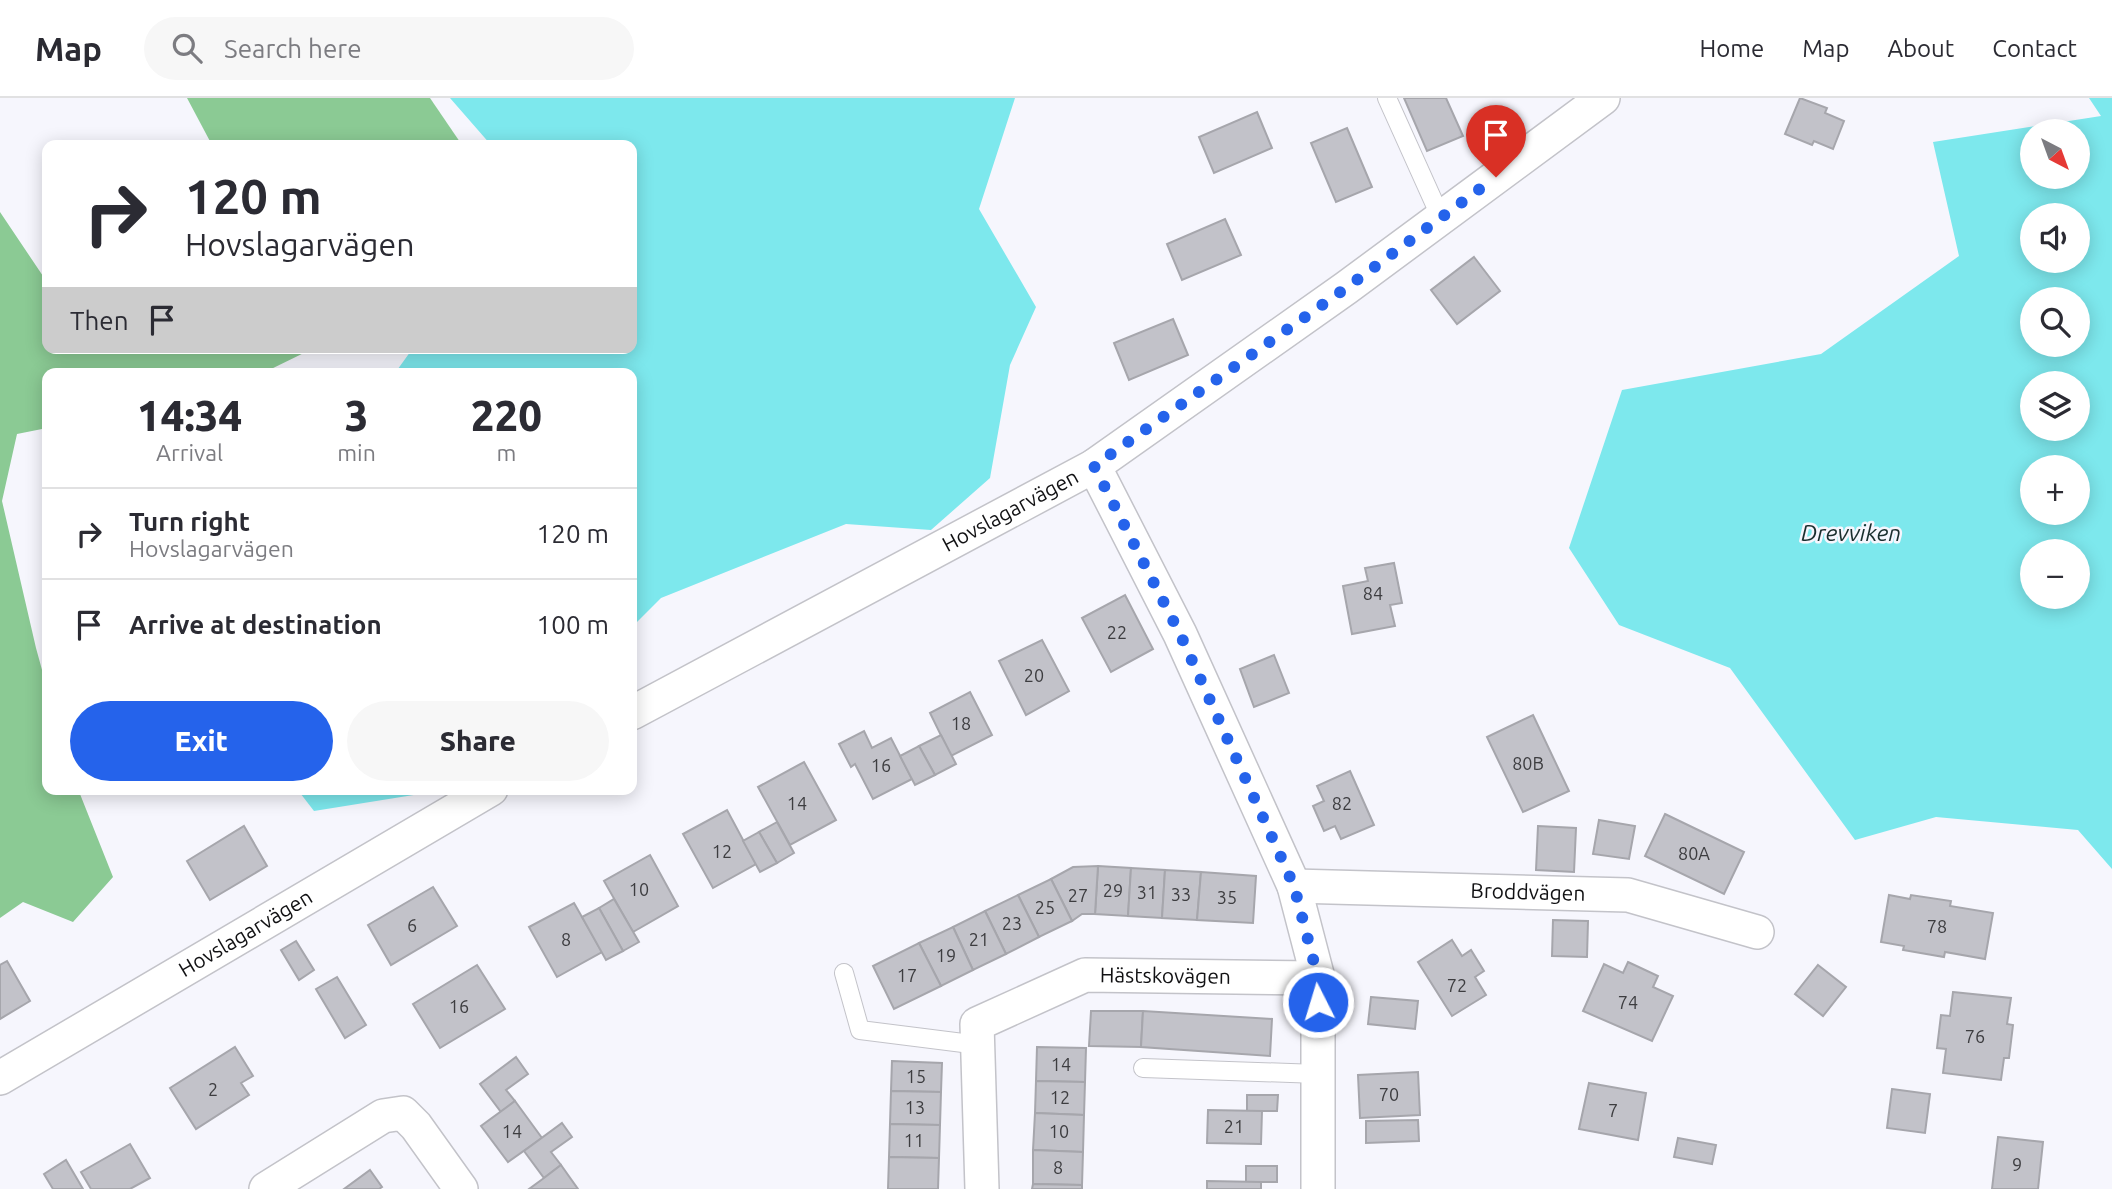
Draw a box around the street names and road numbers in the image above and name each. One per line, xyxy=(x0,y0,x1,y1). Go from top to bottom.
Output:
street label: Hovslagarvägen xyxy=(938,464,1082,556)
street label: Broddvägen xyxy=(1470,878,1586,905)
street label: Hovslagarvägen xyxy=(174,884,316,981)
street label: Hästskovägen xyxy=(1100,962,1231,988)

